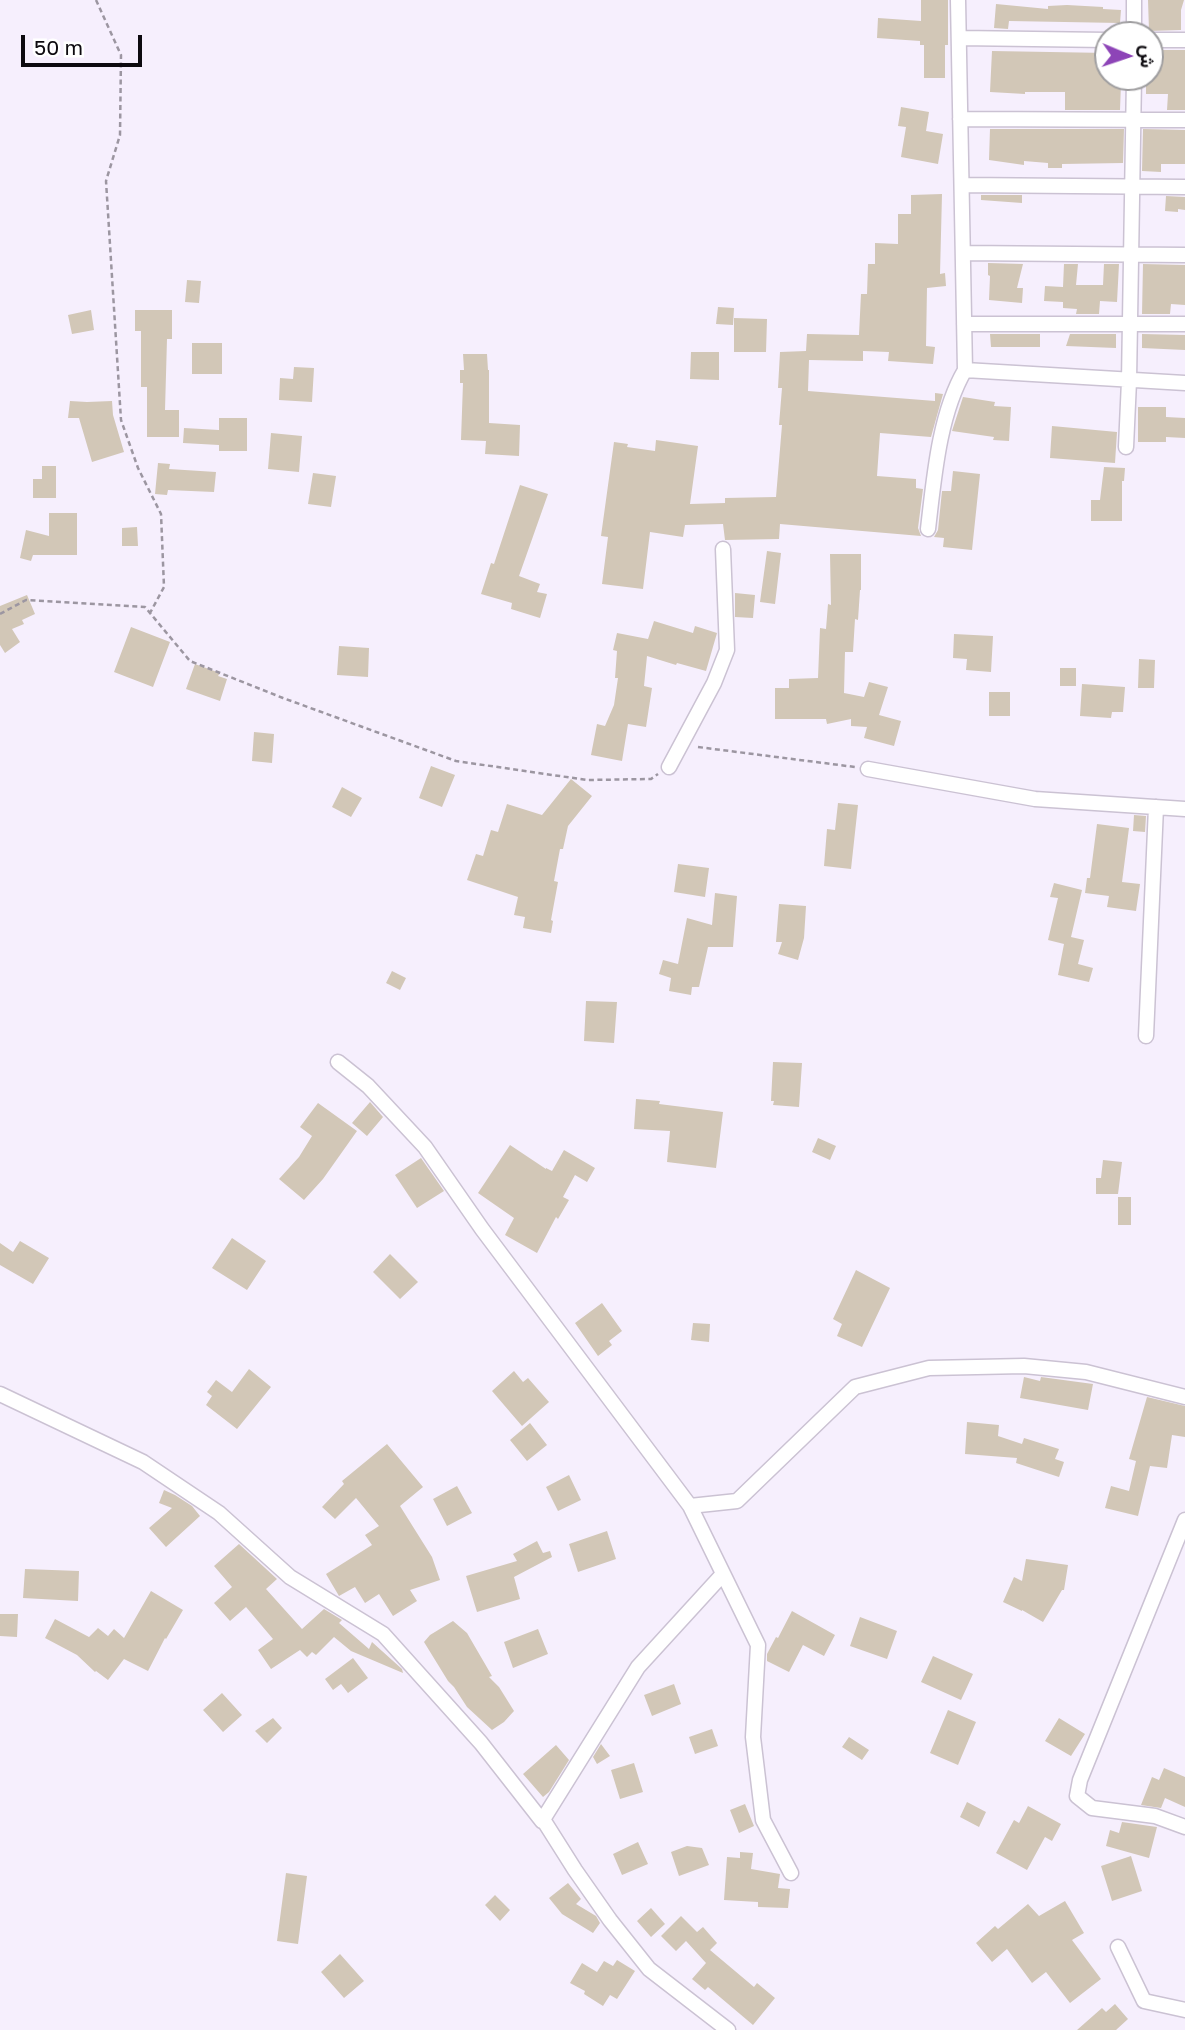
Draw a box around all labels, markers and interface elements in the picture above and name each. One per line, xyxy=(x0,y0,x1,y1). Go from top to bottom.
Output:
scale bar xyxy=(24,21,145,65)
north arrow xyxy=(1094,21,1164,91)
text: 50 m xyxy=(34,34,83,60)
text: ش xyxy=(1137,45,1160,68)

